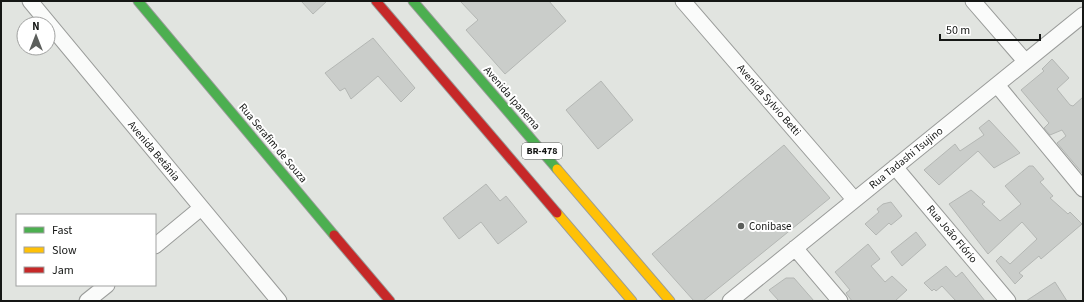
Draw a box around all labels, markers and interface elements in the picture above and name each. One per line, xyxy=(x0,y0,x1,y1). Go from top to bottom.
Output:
north arrow xyxy=(16,16,56,56)
scale bar xyxy=(940,16,1040,42)
text: N xyxy=(32,19,40,34)
text: 50 m xyxy=(946,22,970,39)
street label: Avenida Sylvio Betti xyxy=(734,61,804,139)
street label: Avenida Ipanema xyxy=(480,63,544,133)
street label: Rua Serafim de Souza xyxy=(235,100,311,186)
street label: Avenida Betânia xyxy=(124,118,184,184)
street label: Rua Tadashi Tsujino xyxy=(866,124,946,192)
road number: BR-478 xyxy=(522,143,562,159)
street label: Rua João Flório xyxy=(923,202,981,266)
legend xyxy=(16,214,156,286)
place label: Conibase xyxy=(749,219,792,234)
marker: Conibase xyxy=(736,221,746,231)
text: Fast xyxy=(52,222,72,239)
text: Slow xyxy=(52,242,77,259)
text: Jam xyxy=(52,262,74,279)

